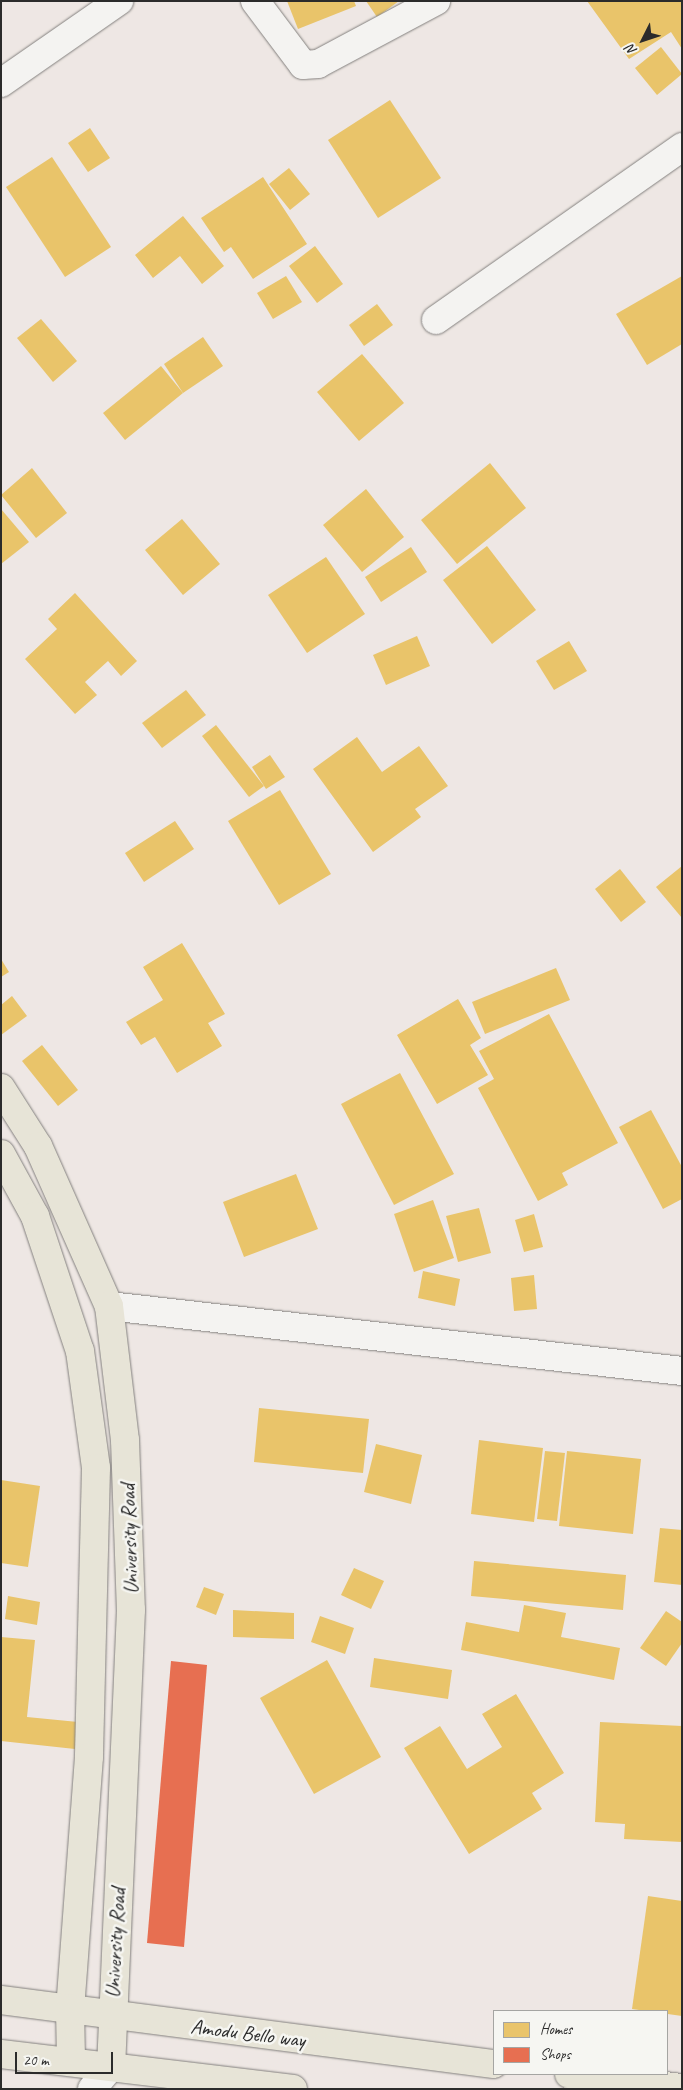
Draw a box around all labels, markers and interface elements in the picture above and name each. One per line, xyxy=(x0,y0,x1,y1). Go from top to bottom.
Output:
north arrow xyxy=(618,15,668,65)
text: N xyxy=(622,41,641,59)
street label: University Road xyxy=(114,1483,144,1595)
street label: University Road xyxy=(100,1887,130,1999)
legend xyxy=(493,2010,668,2075)
street label: Amodu Bello way xyxy=(189,2013,307,2053)
text: Homes xyxy=(540,2020,572,2039)
scale bar xyxy=(18,2042,115,2074)
text: Shops xyxy=(540,2045,571,2064)
text: 20 m xyxy=(23,2051,49,2070)

